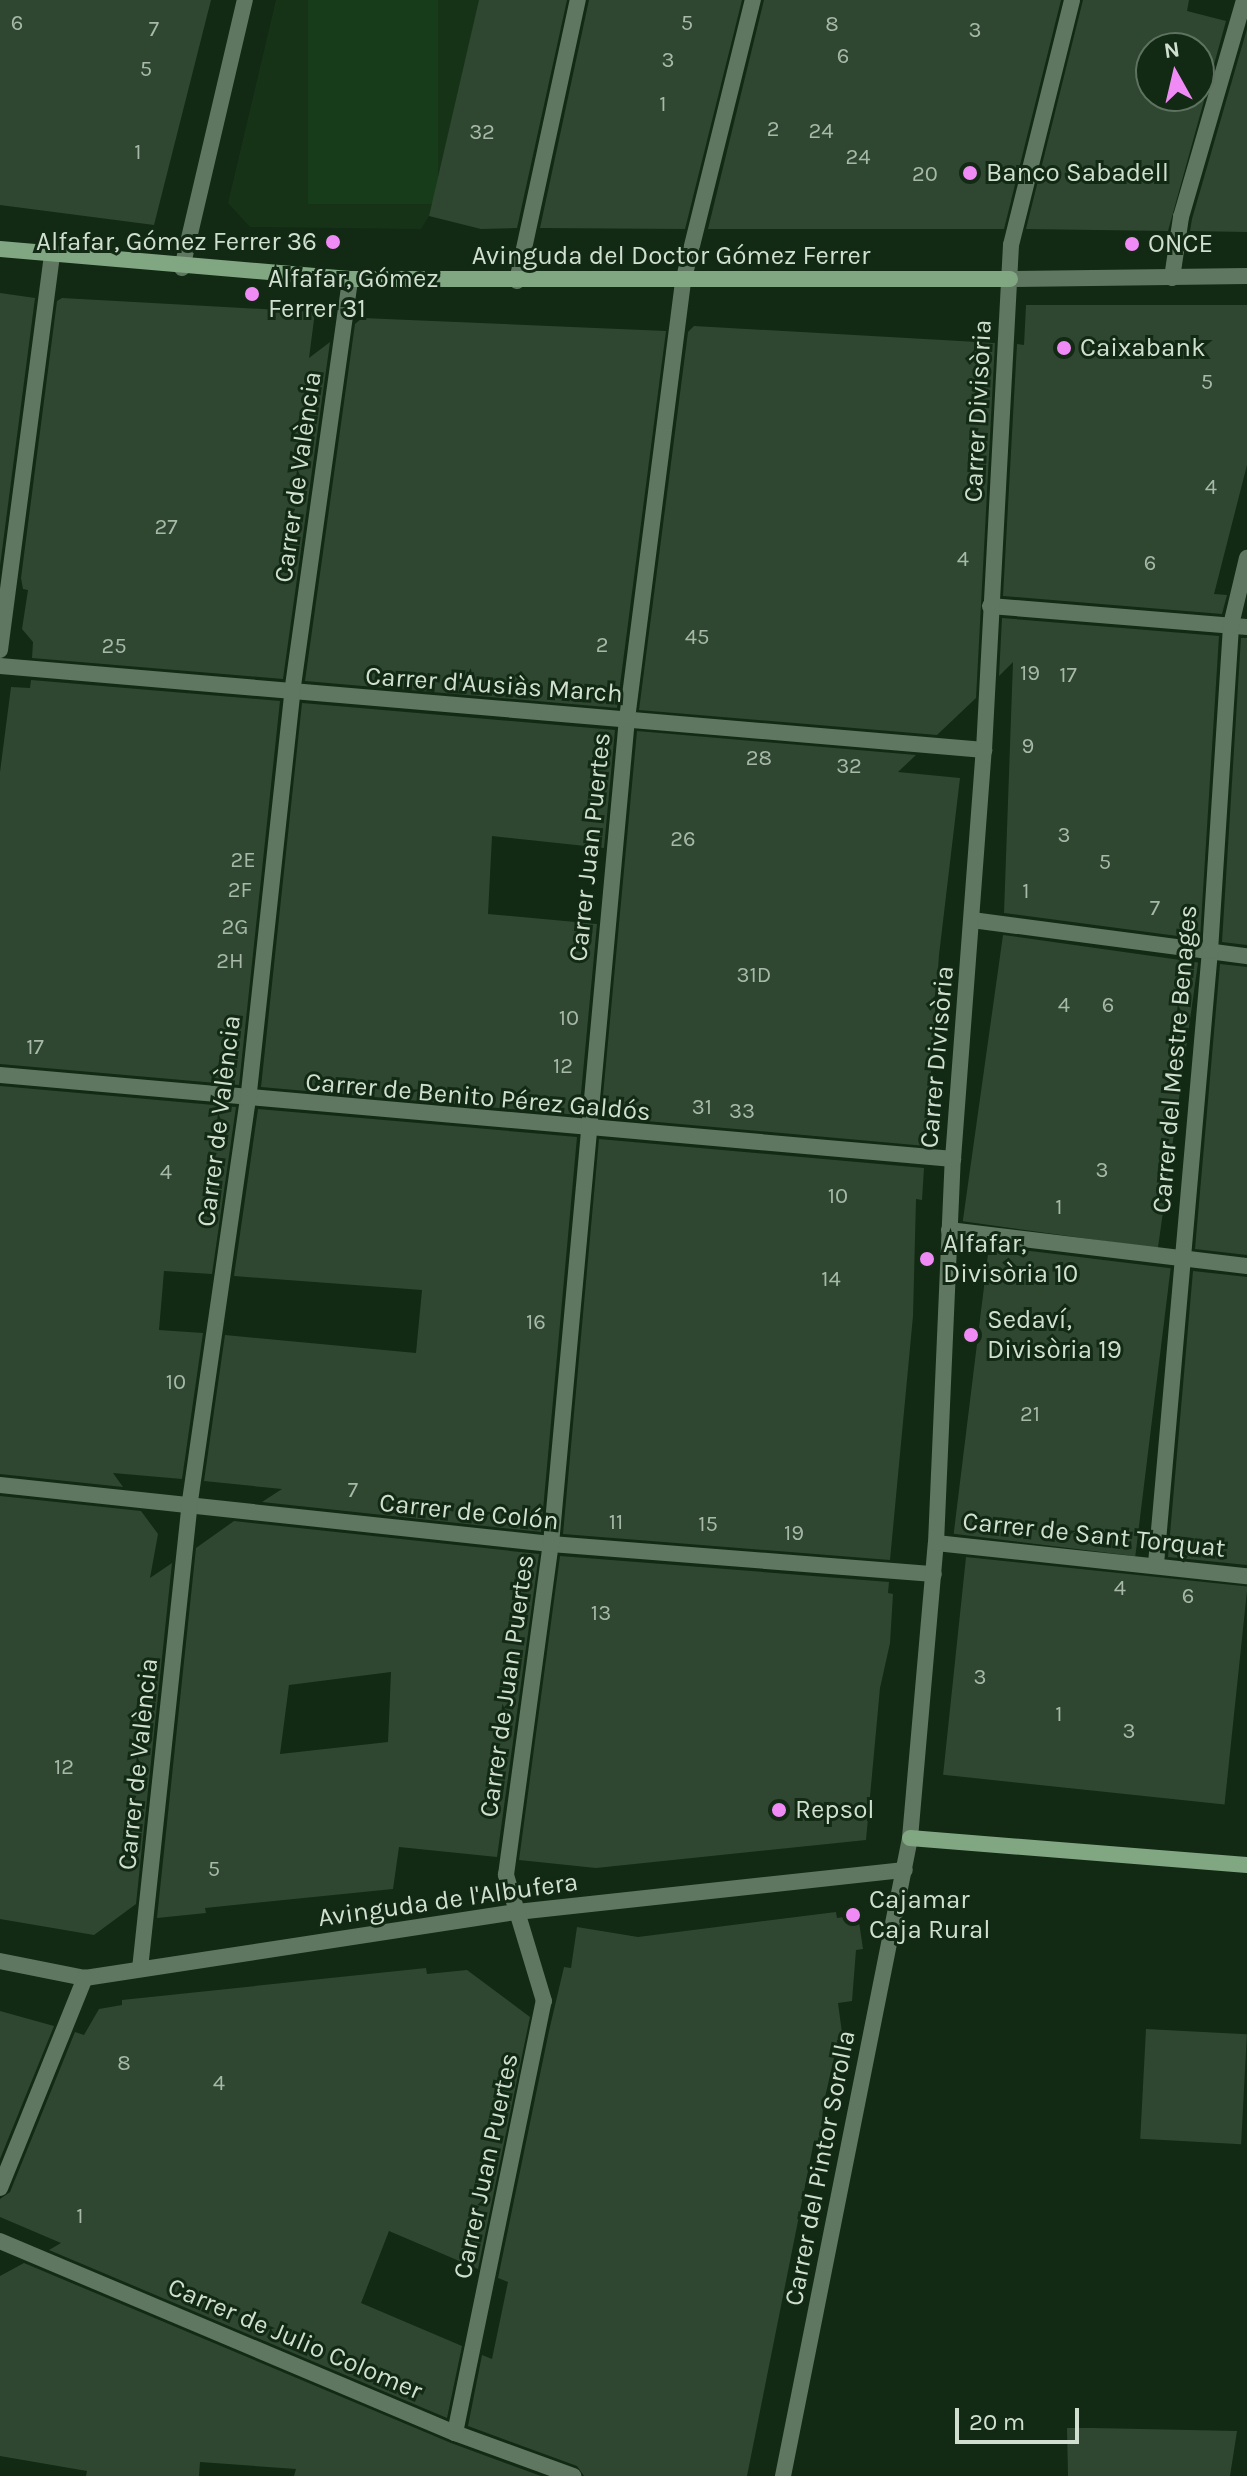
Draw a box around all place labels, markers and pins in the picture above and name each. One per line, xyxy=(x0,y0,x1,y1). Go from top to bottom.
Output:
place label: Banco Sabadell xyxy=(986,157,1169,189)
marker: Banco Sabadell xyxy=(961,164,979,182)
place label: Alfafar, Gómez Ferrer 36 xyxy=(36,226,317,258)
place label: ONCE xyxy=(1148,228,1213,260)
marker: Alfafar, Gómez Ferrer 36 xyxy=(324,233,342,251)
marker: ONCE xyxy=(1123,235,1141,253)
place label: Alfafar, Gómez Ferrer 31 xyxy=(268,263,439,324)
marker: Alfafar, Gómez Ferrer 31 xyxy=(243,285,261,303)
place label: Caixabank xyxy=(1080,332,1206,364)
marker: Caixabank xyxy=(1055,339,1073,357)
place label: Alfafar, Divisòria 10 xyxy=(943,1228,1078,1290)
marker: Alfafar, Divisòria 10 xyxy=(918,1250,936,1268)
place label: Sedaví, Divisòria 19 xyxy=(987,1304,1122,1366)
marker: Sedaví, Divisòria 19 xyxy=(962,1326,980,1344)
place label: Repsol xyxy=(795,1794,875,1826)
marker: Repsol xyxy=(770,1801,788,1819)
place label: Cajamar Caja Rural xyxy=(869,1884,991,1946)
marker: Cajamar Caja Rural xyxy=(844,1906,862,1924)

